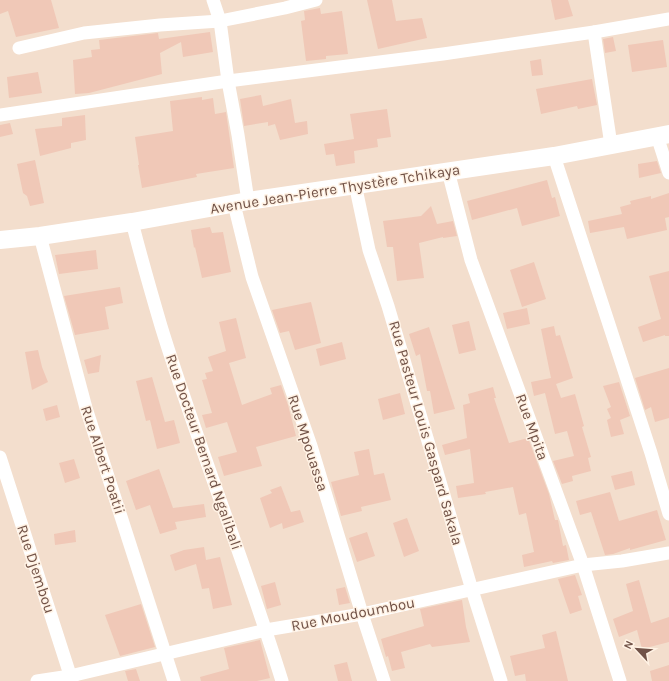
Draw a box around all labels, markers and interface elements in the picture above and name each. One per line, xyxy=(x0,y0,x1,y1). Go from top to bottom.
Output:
street label: Avenue Jean-Pierre Thystère Tchikaya xyxy=(209,160,461,218)
street label: Rue Pasteur Louis Gaspard Sakala xyxy=(385,319,467,547)
street label: Rue Docteur Bernard Ngalibali xyxy=(162,352,246,552)
street label: Rue Mpita xyxy=(512,391,552,463)
street label: Rue Mpouassa xyxy=(284,392,332,494)
street label: Rue Albert Poatii xyxy=(77,404,129,516)
street label: Rue Djembou xyxy=(13,522,59,616)
street label: Rue Moudoumbou xyxy=(289,593,417,635)
north arrow xyxy=(617,629,657,669)
text: N xyxy=(621,638,636,651)

